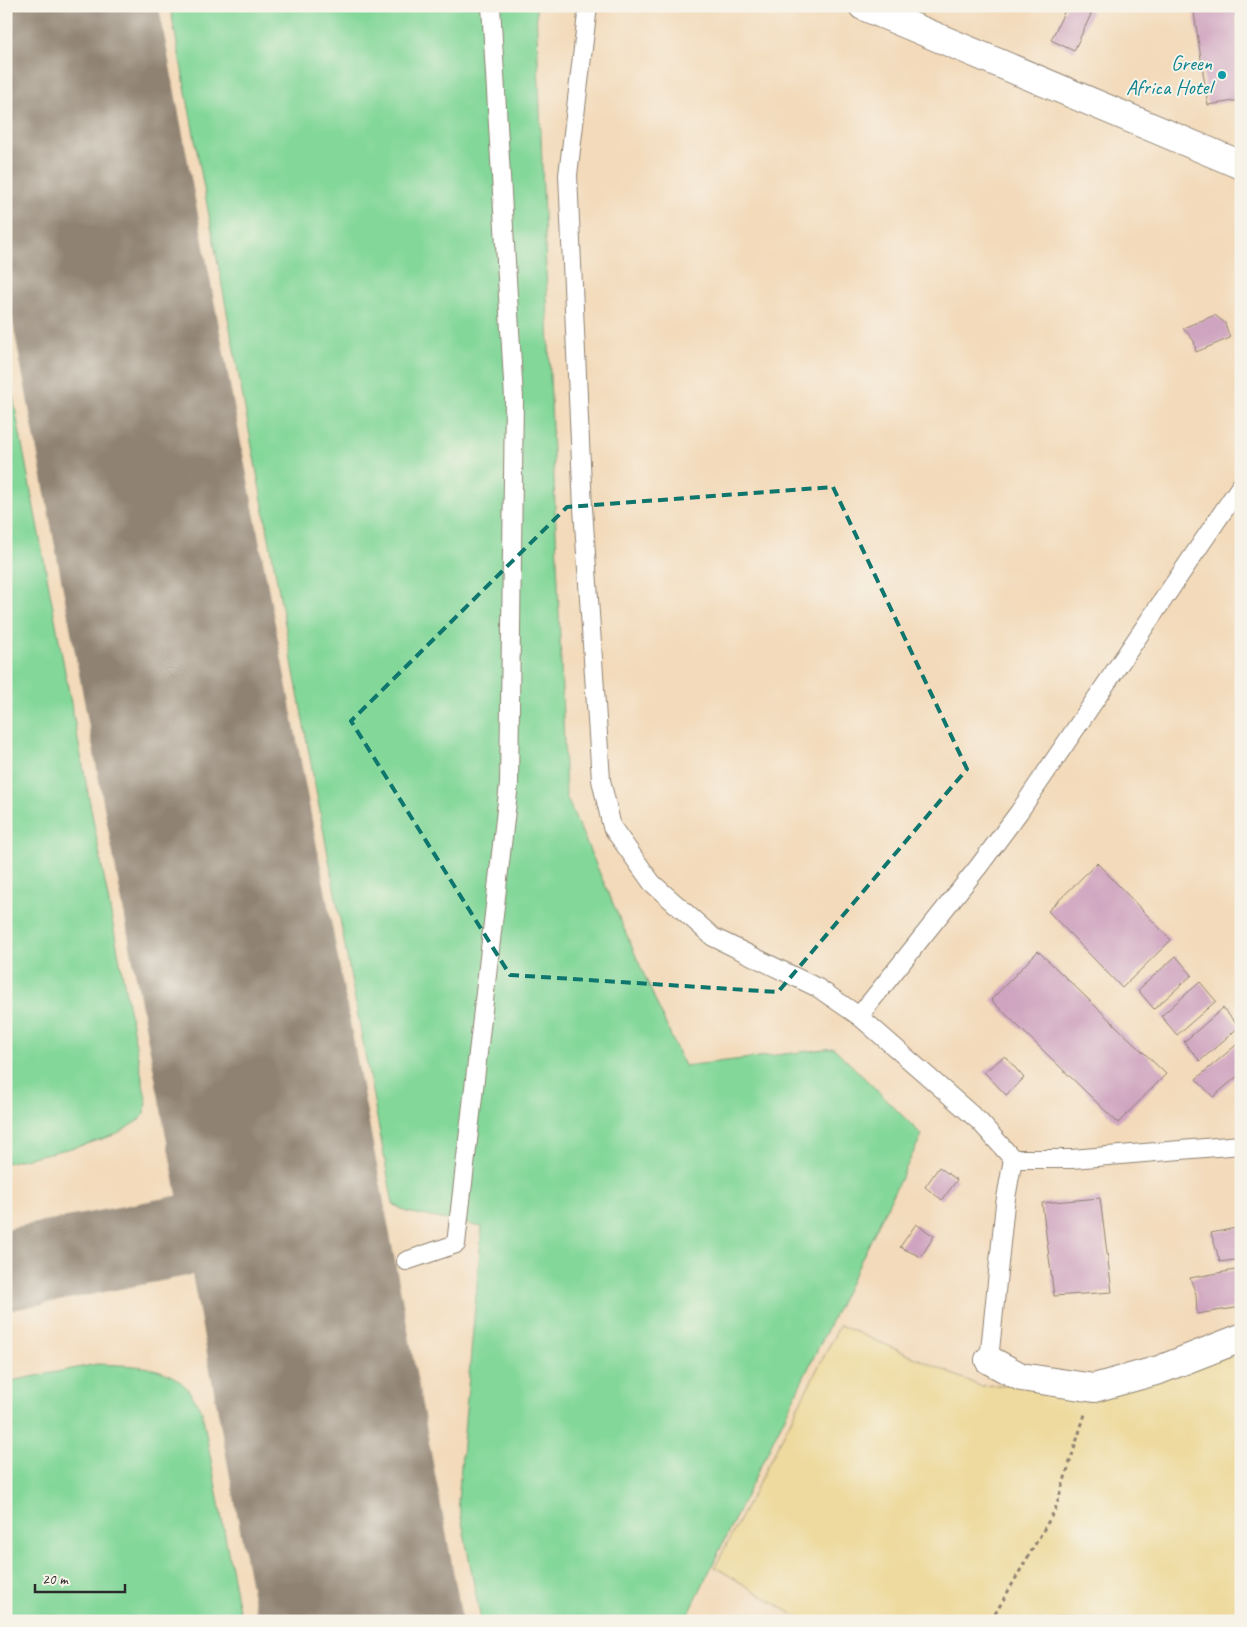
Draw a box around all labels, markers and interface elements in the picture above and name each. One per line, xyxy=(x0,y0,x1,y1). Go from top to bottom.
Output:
place label: Green Africa Hotel xyxy=(1126,50,1215,100)
marker: Green Africa Hotel xyxy=(1216,69,1228,81)
scale bar xyxy=(35,1562,125,1594)
text: 20 m xyxy=(42,1570,69,1589)

